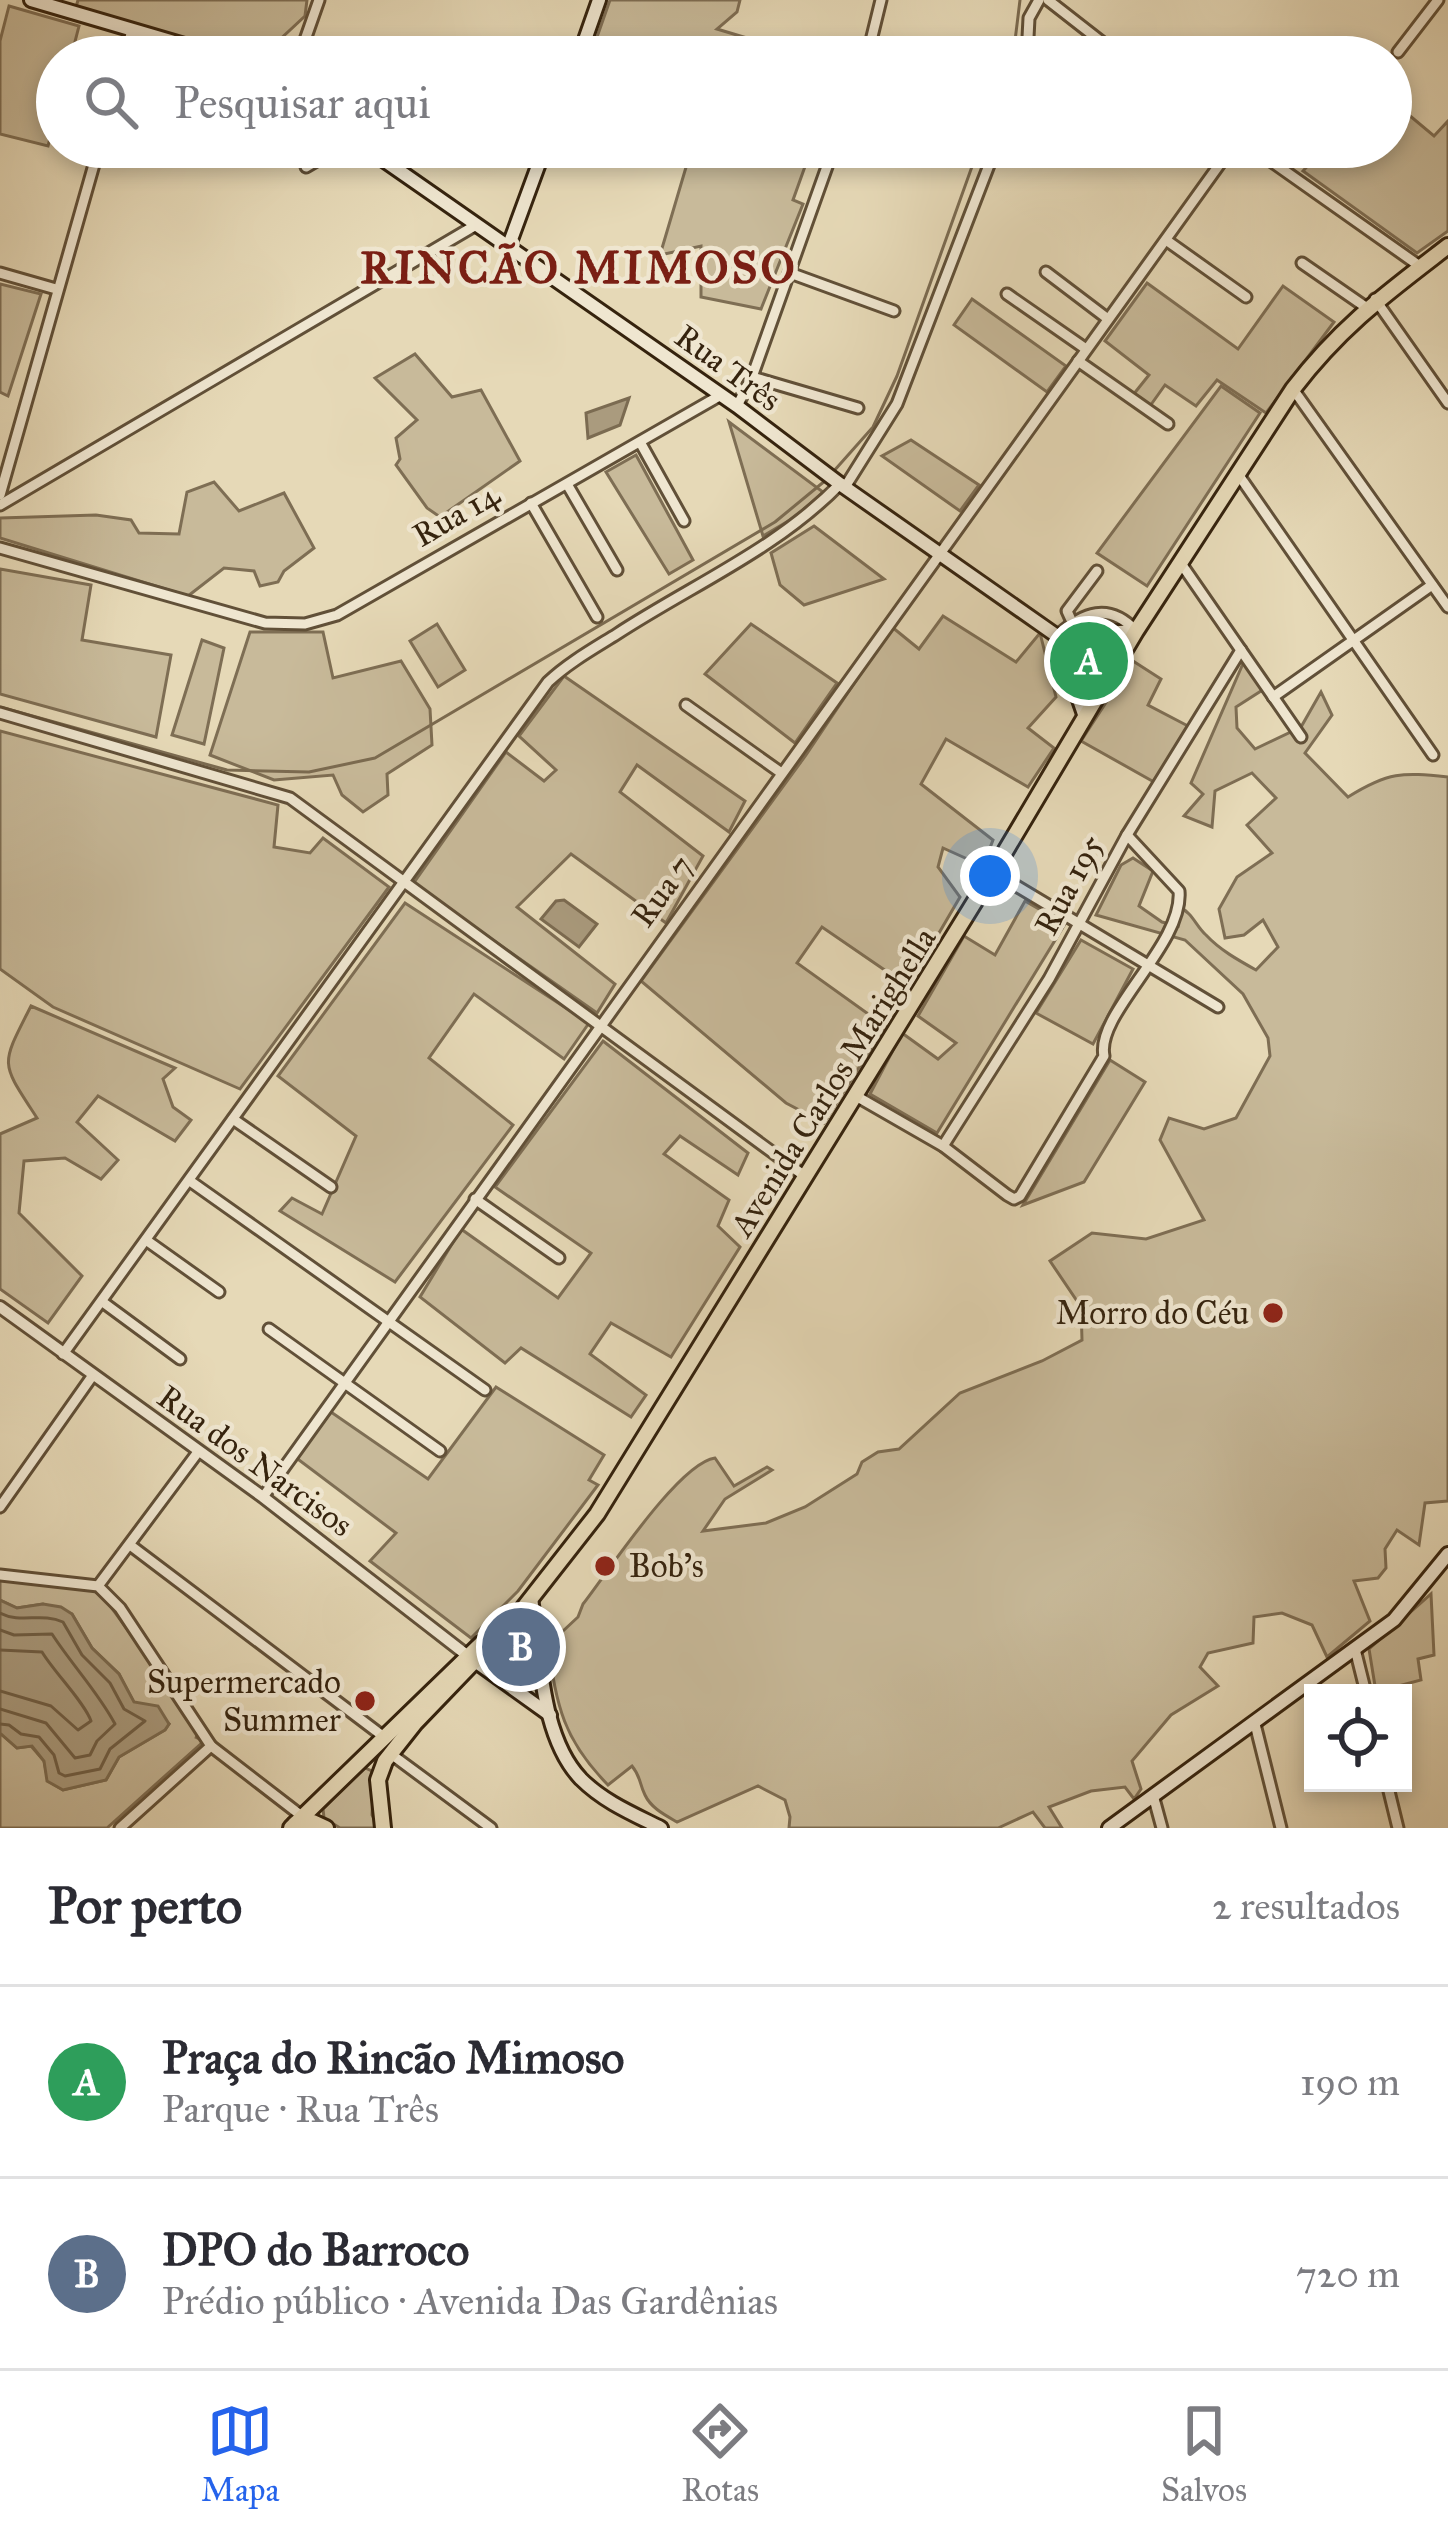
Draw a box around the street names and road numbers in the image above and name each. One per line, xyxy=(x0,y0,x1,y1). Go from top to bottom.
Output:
street label: Rua Três xyxy=(667,316,789,420)
street label: Rua 14 xyxy=(406,474,508,556)
street label: Rua 195 xyxy=(1026,828,1113,942)
street label: Rua 7 xyxy=(623,847,701,935)
street label: Avenida Carlos Marighella xyxy=(721,920,944,1245)
street label: Rua dos Narcisos xyxy=(150,1377,360,1545)

